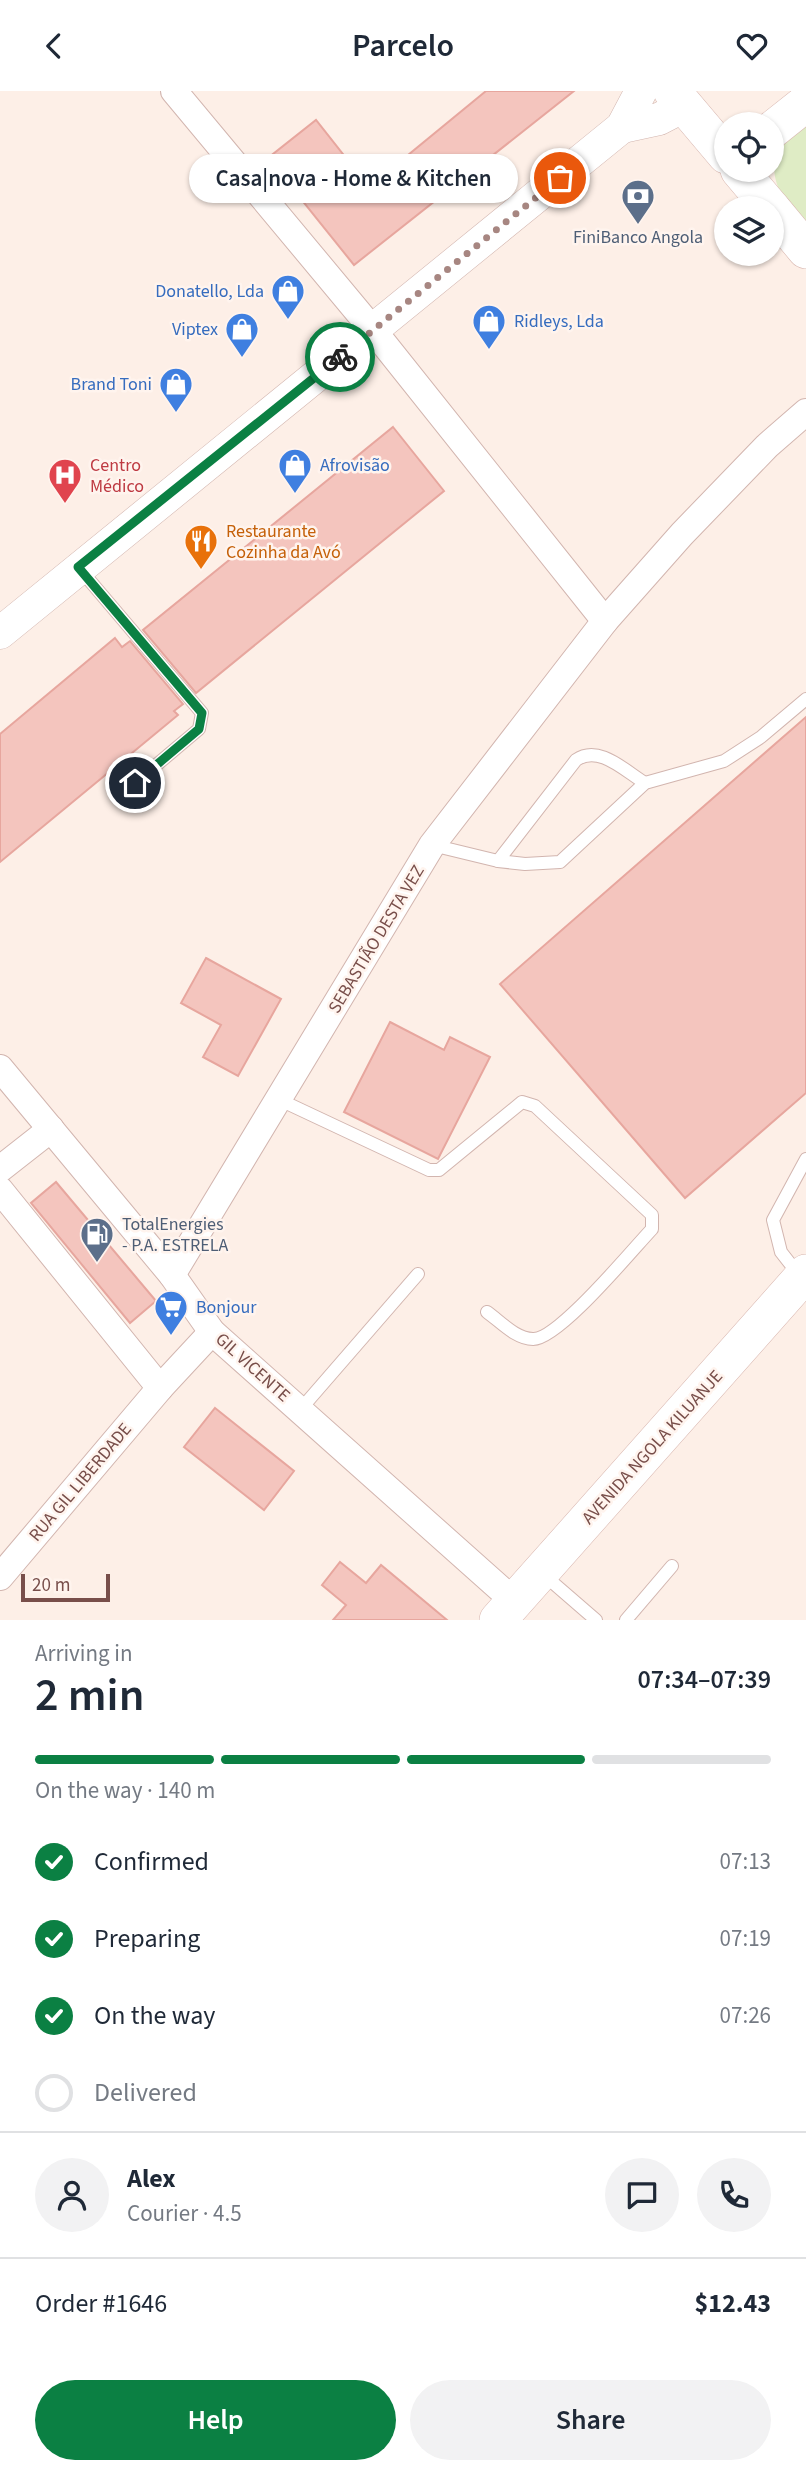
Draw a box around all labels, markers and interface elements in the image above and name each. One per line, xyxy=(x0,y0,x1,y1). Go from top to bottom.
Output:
text: Parcelo xyxy=(352,23,454,69)
icon: back xyxy=(35,27,73,65)
icon: heart xyxy=(733,27,771,65)
map controls xyxy=(714,112,784,266)
button: locate xyxy=(714,112,784,182)
pin xyxy=(530,148,590,208)
callout: Casa|nova - Home & Kitchen xyxy=(189,153,518,203)
icon: bag xyxy=(541,159,579,197)
text: Casa|nova - Home & Kitchen xyxy=(215,162,492,195)
bank icon: FiniBanco Angola xyxy=(619,177,657,226)
button: layers xyxy=(714,196,784,266)
place label: FiniBanco Angola xyxy=(573,225,703,250)
shop icon: Donatello, Lda xyxy=(269,272,307,321)
place label: Donatello, Lda xyxy=(155,279,264,304)
shop icon: Ridleys, Lda xyxy=(470,302,508,351)
place label: Ridleys, Lda xyxy=(514,309,604,334)
shop icon: Viptex xyxy=(223,310,261,359)
place label: Viptex xyxy=(172,317,218,342)
courier xyxy=(305,322,375,392)
icon: bike xyxy=(321,338,359,376)
shop icon: Brand Toni xyxy=(157,365,195,414)
place label: Brand Toni xyxy=(71,372,152,397)
shop icon: Afrovisão xyxy=(276,446,314,495)
place label: Centro Médico xyxy=(90,453,144,499)
place label: Afrovisão xyxy=(320,453,390,478)
hospital icon: Centro Médico xyxy=(46,456,84,505)
place label: Restaurante Cozinha da Avó xyxy=(226,519,341,565)
restaurant icon: Restaurante Cozinha da Avó xyxy=(182,522,220,571)
pin xyxy=(105,753,165,813)
icon: home xyxy=(116,764,154,802)
street label: SEBASTIÃO DESTA VEZ xyxy=(322,860,431,1018)
place label: TotalEnergies - P.A. ESTRELA xyxy=(122,1212,229,1258)
fuel station icon: TotalEnergies - P.A. ESTRELA xyxy=(78,1215,116,1264)
supermarket icon: Bonjour xyxy=(152,1288,190,1337)
place label: Bonjour xyxy=(196,1295,257,1320)
street label: GIL VICENTE xyxy=(210,1327,295,1408)
street label: AVENIDA NGOLA KILUANJE xyxy=(576,1365,729,1530)
street label: RUA GIL LIBERDADE xyxy=(23,1418,138,1547)
scale bar xyxy=(21,1571,110,1603)
text: 20 m xyxy=(32,1572,70,1599)
text: Arriving in xyxy=(35,1637,133,1670)
text: 07:34–07:39 xyxy=(638,1661,771,1698)
text: 2 min xyxy=(35,1663,144,1728)
text: On the way · 140 m xyxy=(35,1774,215,1807)
icon: check xyxy=(35,1843,73,1881)
text: Confirmed xyxy=(94,1843,209,1880)
text: 07:13 xyxy=(720,1845,771,1878)
icon: check xyxy=(35,1920,73,1958)
text: Preparing xyxy=(94,1920,200,1957)
text: 07:19 xyxy=(720,1922,771,1955)
icon: check xyxy=(35,1997,73,2035)
text: On the way xyxy=(94,1997,215,2034)
text: 07:26 xyxy=(720,1999,771,2032)
text: Delivered xyxy=(94,2074,197,2111)
button: person xyxy=(35,2158,109,2232)
button: chat xyxy=(605,2158,679,2232)
button: phone xyxy=(697,2158,771,2232)
text: Alex xyxy=(127,2160,176,2197)
text: Courier · 4.5 xyxy=(127,2197,242,2230)
text: Order #1646 xyxy=(35,2285,167,2322)
text: $12.43 xyxy=(695,2285,771,2322)
button: Help xyxy=(35,2380,396,2460)
button: Share xyxy=(410,2380,771,2460)

